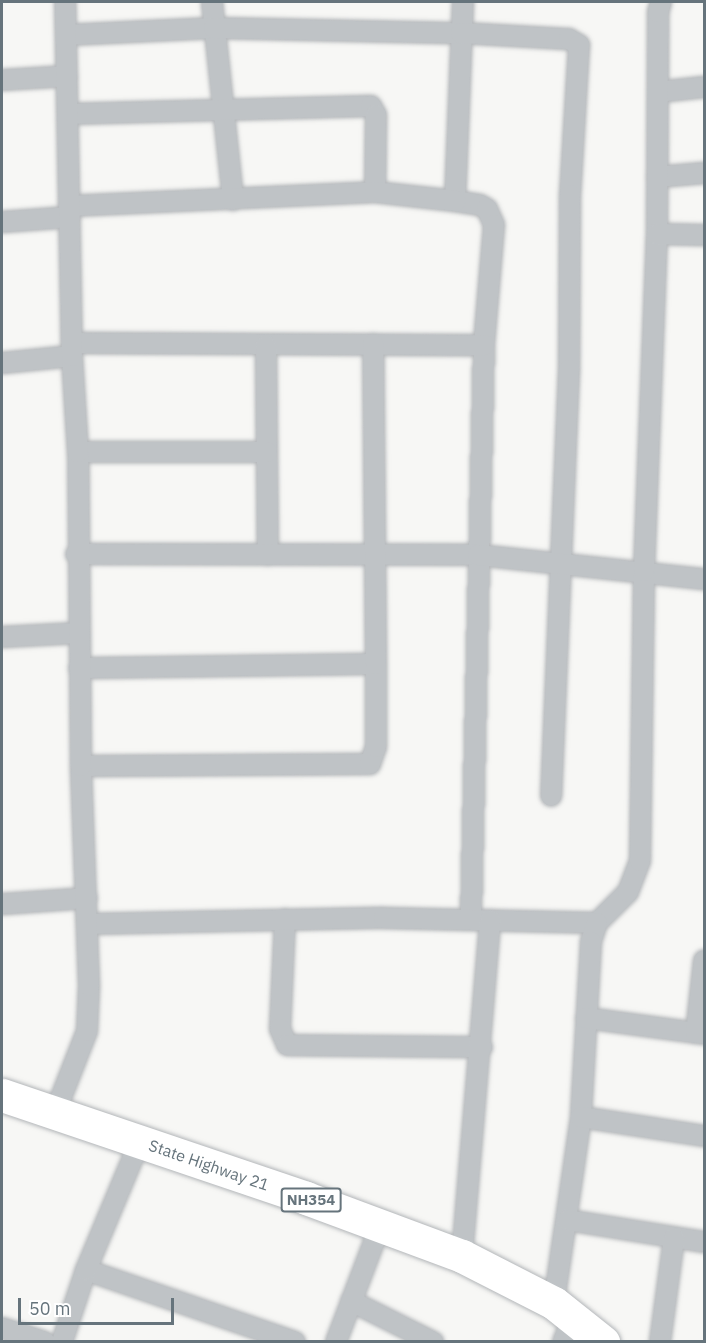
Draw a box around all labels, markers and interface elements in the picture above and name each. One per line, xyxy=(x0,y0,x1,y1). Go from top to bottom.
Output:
street label: State Highway 21 xyxy=(146,1135,272,1195)
road number: NH354 xyxy=(280,1188,342,1212)
scale bar xyxy=(21,1286,177,1324)
text: 50 m xyxy=(29,1297,71,1320)

